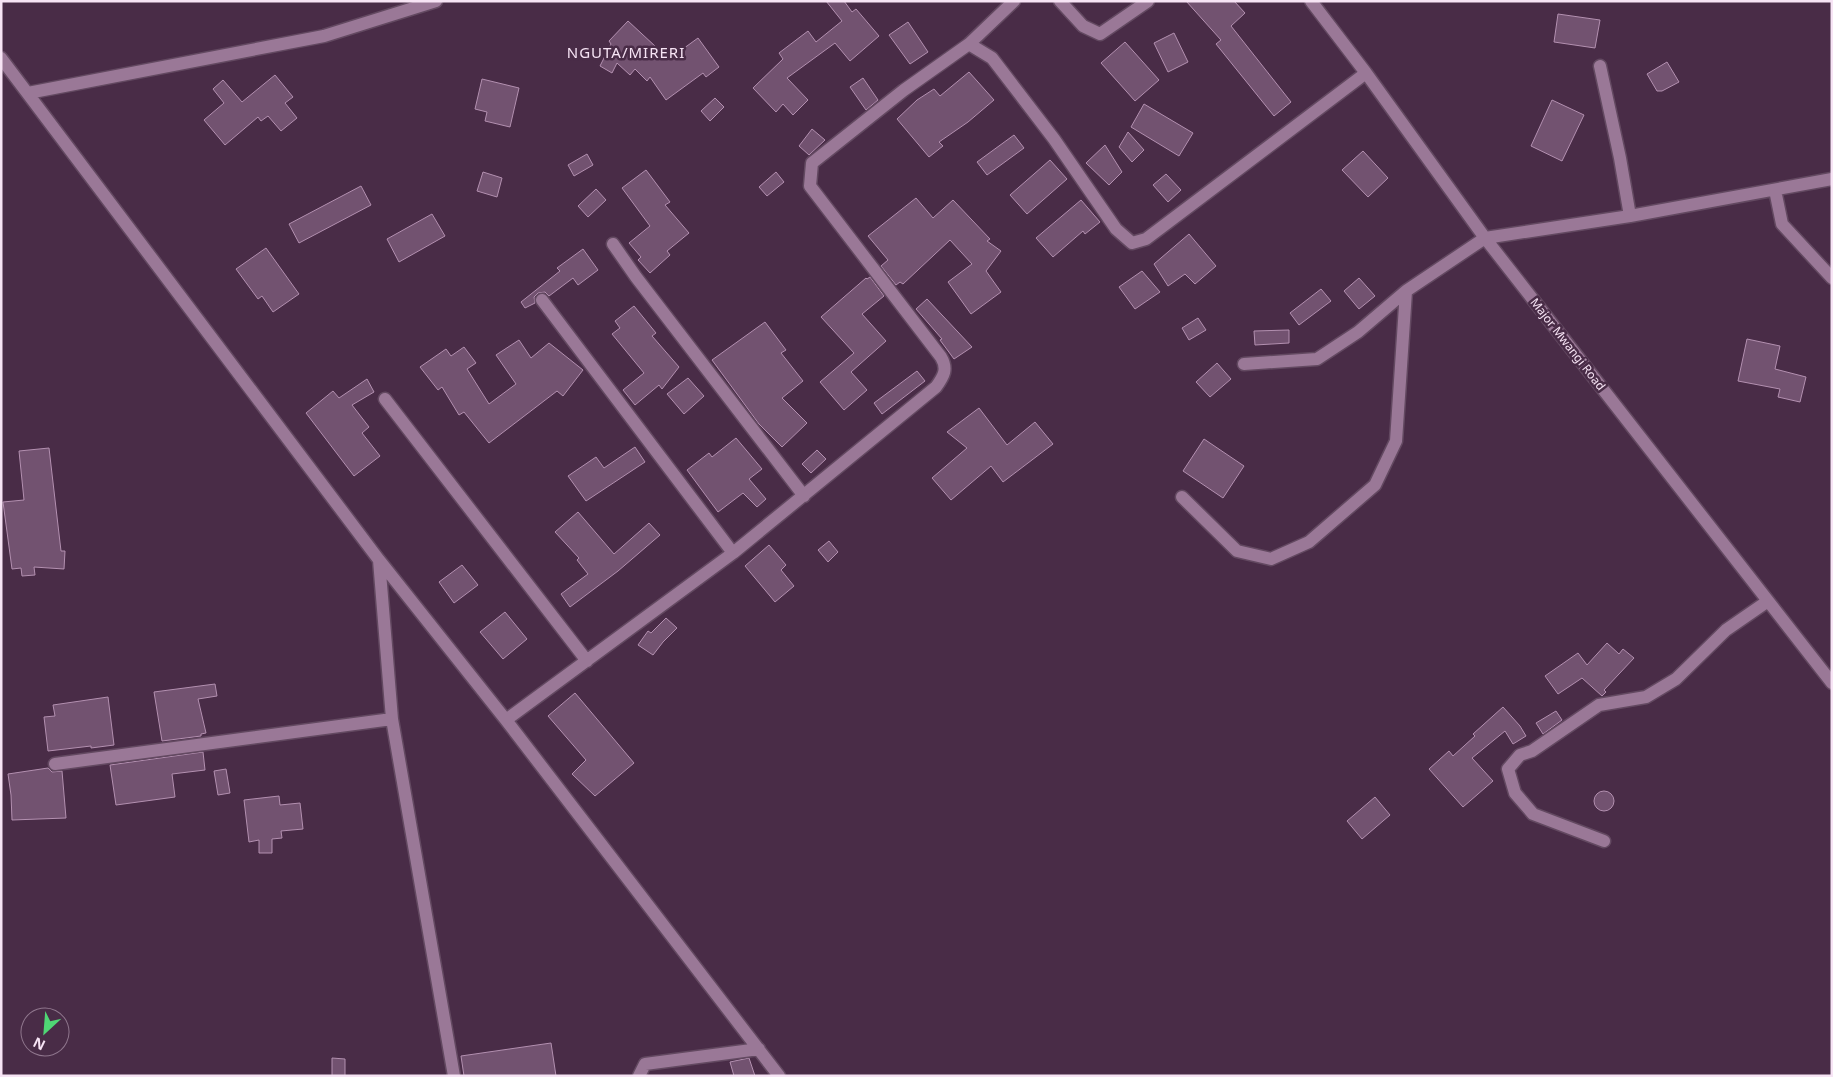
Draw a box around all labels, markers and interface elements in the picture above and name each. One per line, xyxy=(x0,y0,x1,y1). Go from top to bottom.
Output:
district label: NGUTA/MIRERI xyxy=(567,42,685,62)
street label: Major Mwangi Road xyxy=(1527,294,1609,394)
north arrow xyxy=(20,1007,70,1057)
text: N xyxy=(30,1033,48,1055)

